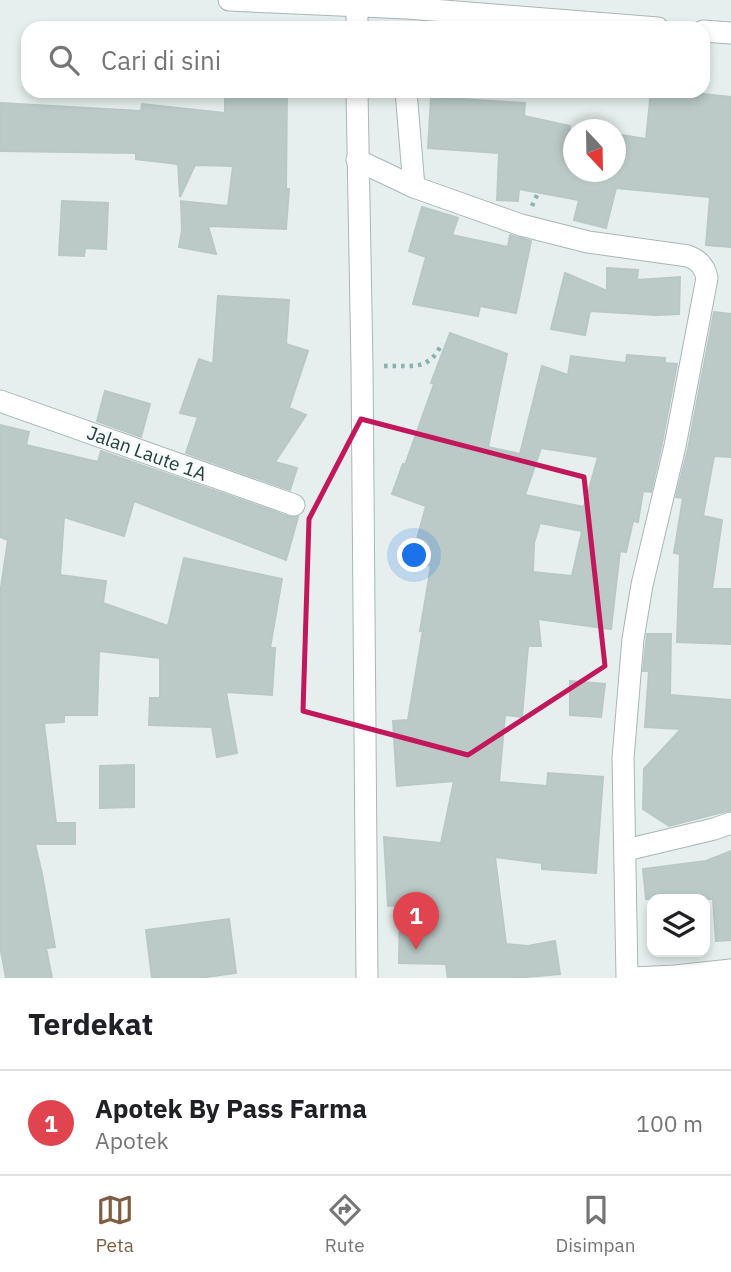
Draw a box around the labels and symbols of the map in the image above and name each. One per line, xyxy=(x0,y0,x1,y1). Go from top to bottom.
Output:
north arrow xyxy=(563,119,626,182)
street label: Jalan Laute 1A xyxy=(84,420,210,486)
your location xyxy=(397,538,431,572)
pin: 1 xyxy=(393,892,439,950)

